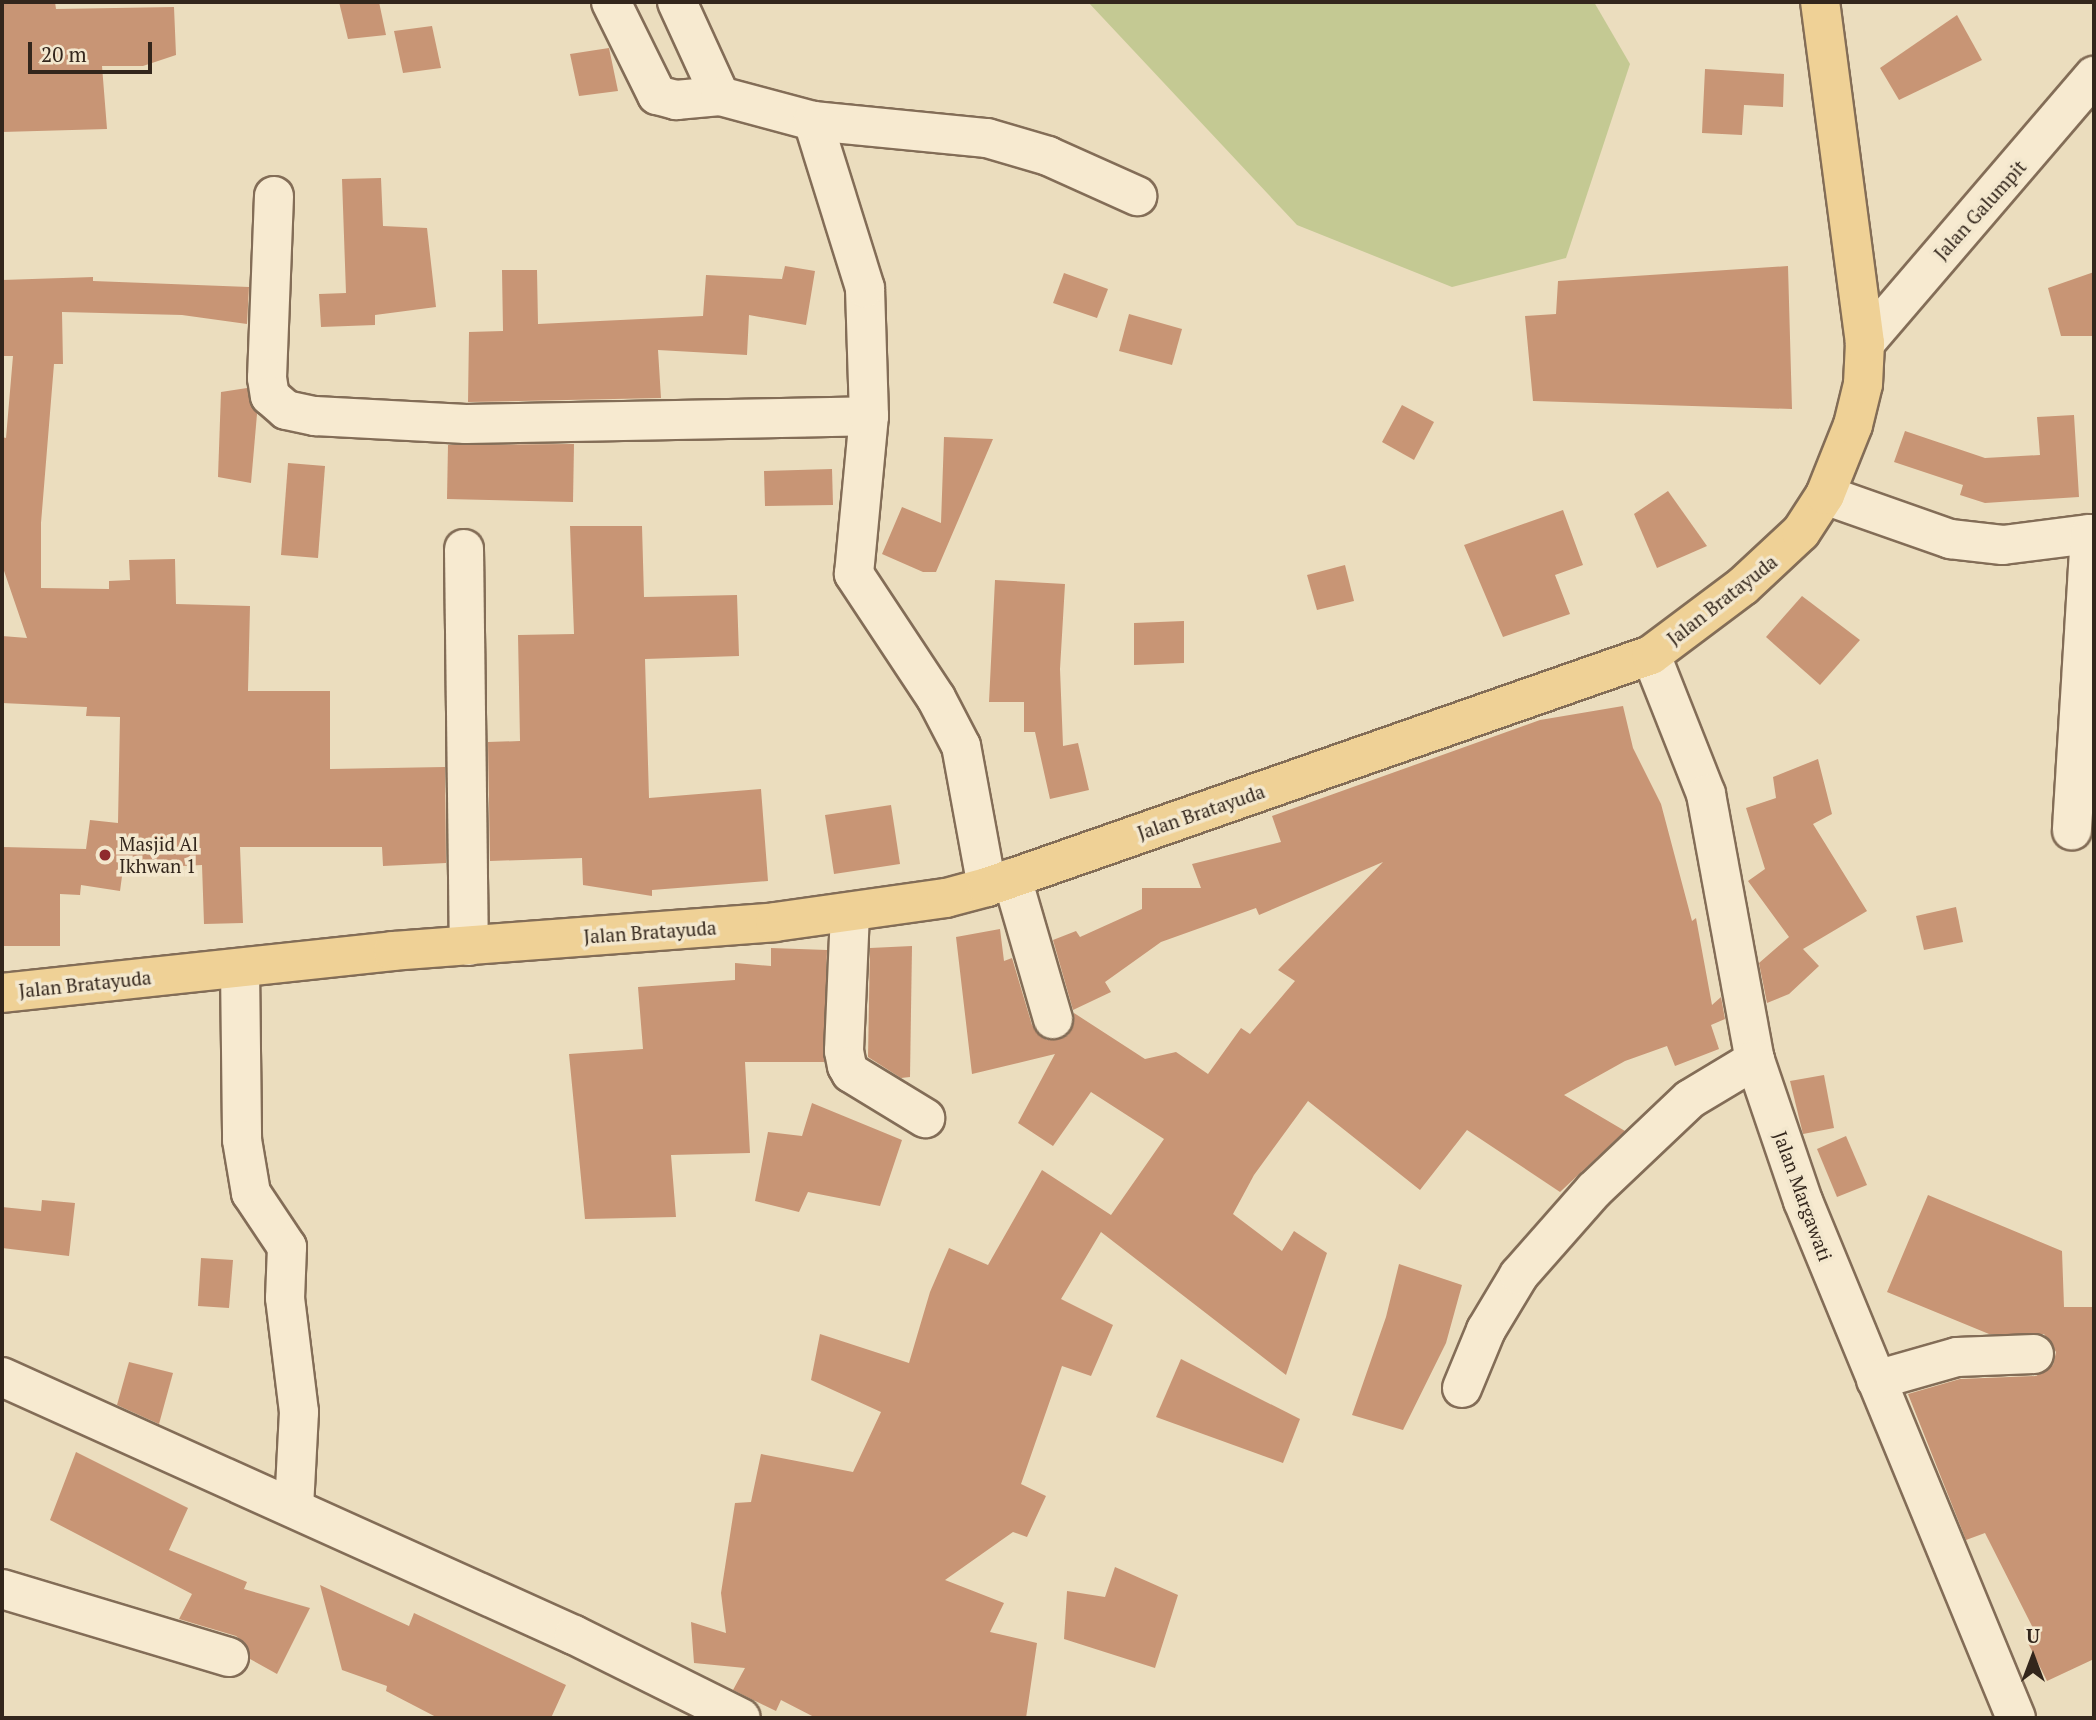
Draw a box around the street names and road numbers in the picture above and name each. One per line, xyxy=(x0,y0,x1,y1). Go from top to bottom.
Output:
street label: Jalan Galumpit xyxy=(1929,155,2031,265)
street label: Jalan Bratayuda xyxy=(1663,550,1781,650)
street label: Jalan Bratayuda xyxy=(1134,780,1268,844)
street label: Jalan Bratayuda xyxy=(583,916,717,948)
street label: Jalan Bratayuda xyxy=(18,966,152,1002)
street label: Jalan Margawati xyxy=(1769,1128,1837,1264)

